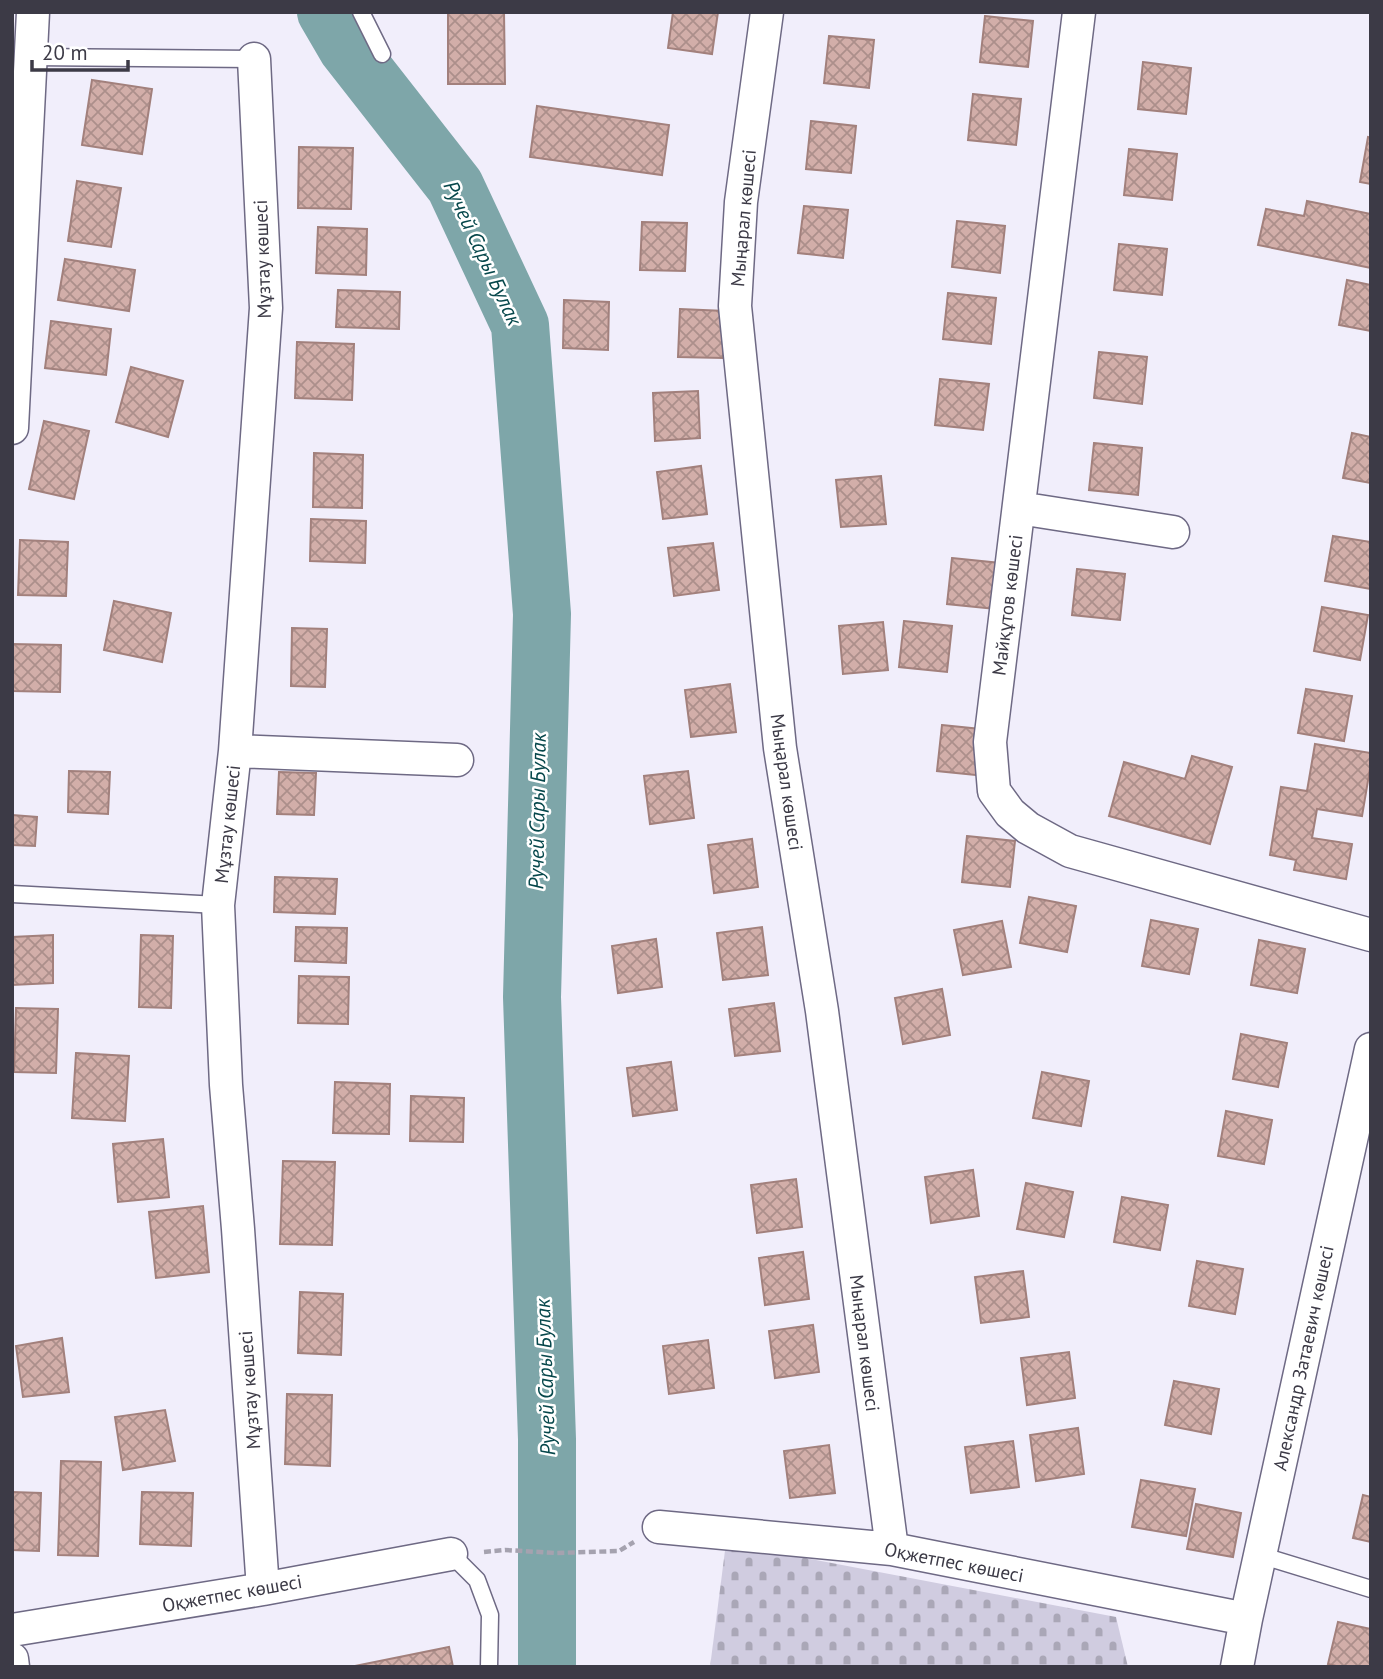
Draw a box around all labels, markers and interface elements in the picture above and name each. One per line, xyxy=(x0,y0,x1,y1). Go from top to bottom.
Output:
scale bar xyxy=(32,28,128,72)
text: 20 m xyxy=(42,39,88,66)
street label: Мыңарал көшесі xyxy=(725,148,761,288)
water label: Ручей Сары Булак xyxy=(438,176,529,331)
street label: Мұзтау көшесі xyxy=(248,199,276,319)
street label: Майқұтов көшесі xyxy=(986,533,1028,677)
street label: Мыңарал көшесі xyxy=(766,712,808,852)
water label: Ручей Сары Булак xyxy=(522,731,552,890)
street label: Мұзтау көшесі xyxy=(209,764,245,884)
street label: Александр Затаевич көшесі xyxy=(1267,1243,1339,1473)
street label: Мыңарал көшесі xyxy=(845,1273,885,1413)
water label: Ручей Сары Булак xyxy=(529,1297,561,1456)
street label: Мұзтау көшесі xyxy=(233,1330,265,1450)
street label: Оқжетпес көшесі xyxy=(882,1537,1026,1587)
street label: Оқжетпес көшесі xyxy=(160,1569,304,1617)

